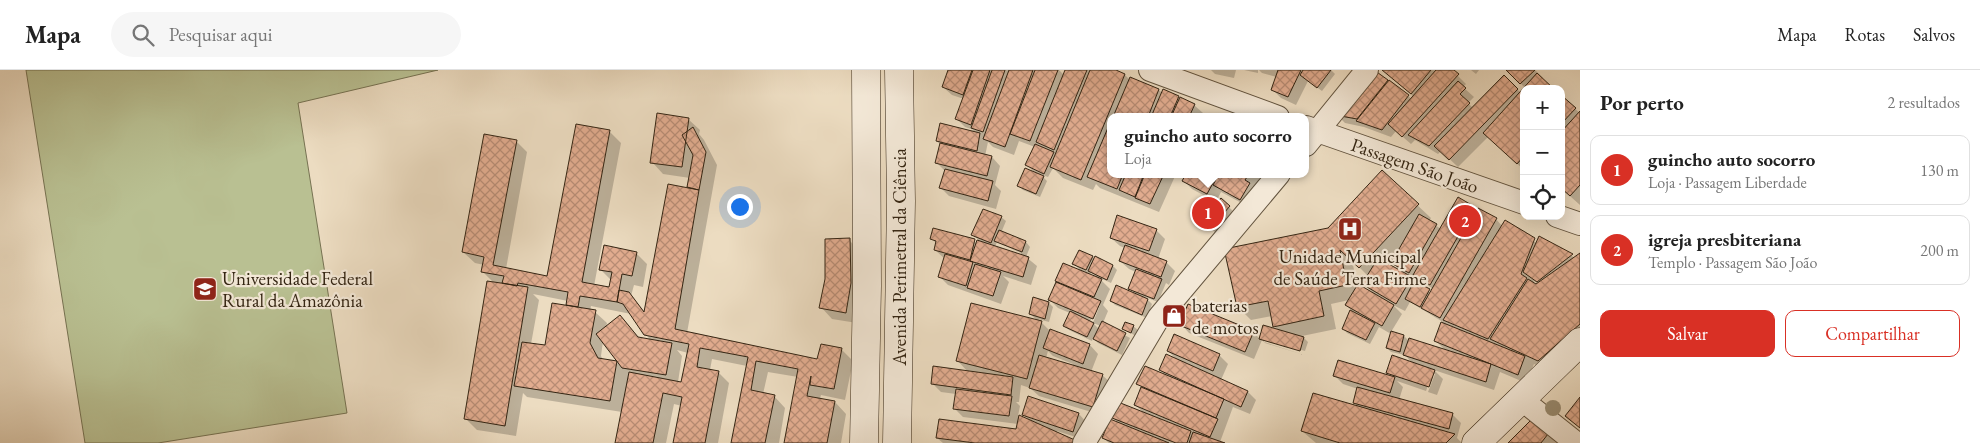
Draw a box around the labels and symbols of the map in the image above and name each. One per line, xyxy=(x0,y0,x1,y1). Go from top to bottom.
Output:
street label: Passagem São João xyxy=(1348,132,1482,199)
street label: Avenida Perimetral da Ciência xyxy=(887,148,912,367)
your location xyxy=(727,194,753,220)
pin: 1 xyxy=(1192,194,1224,232)
pin: 2 xyxy=(1449,202,1481,240)
hospital icon: Unidade Municipal de Saúde Terra Firme xyxy=(1337,216,1363,242)
place label: Unidade Municipal de Saúde Terra Firme xyxy=(1273,244,1427,291)
place label: Universidade Federal Rural da Amazônia xyxy=(222,266,373,313)
school or university icon: Universidade Federal Rural da Amazônia xyxy=(192,276,218,302)
place label: baterias de motos xyxy=(1192,293,1259,340)
shop icon: baterias de motos xyxy=(1161,303,1187,329)

